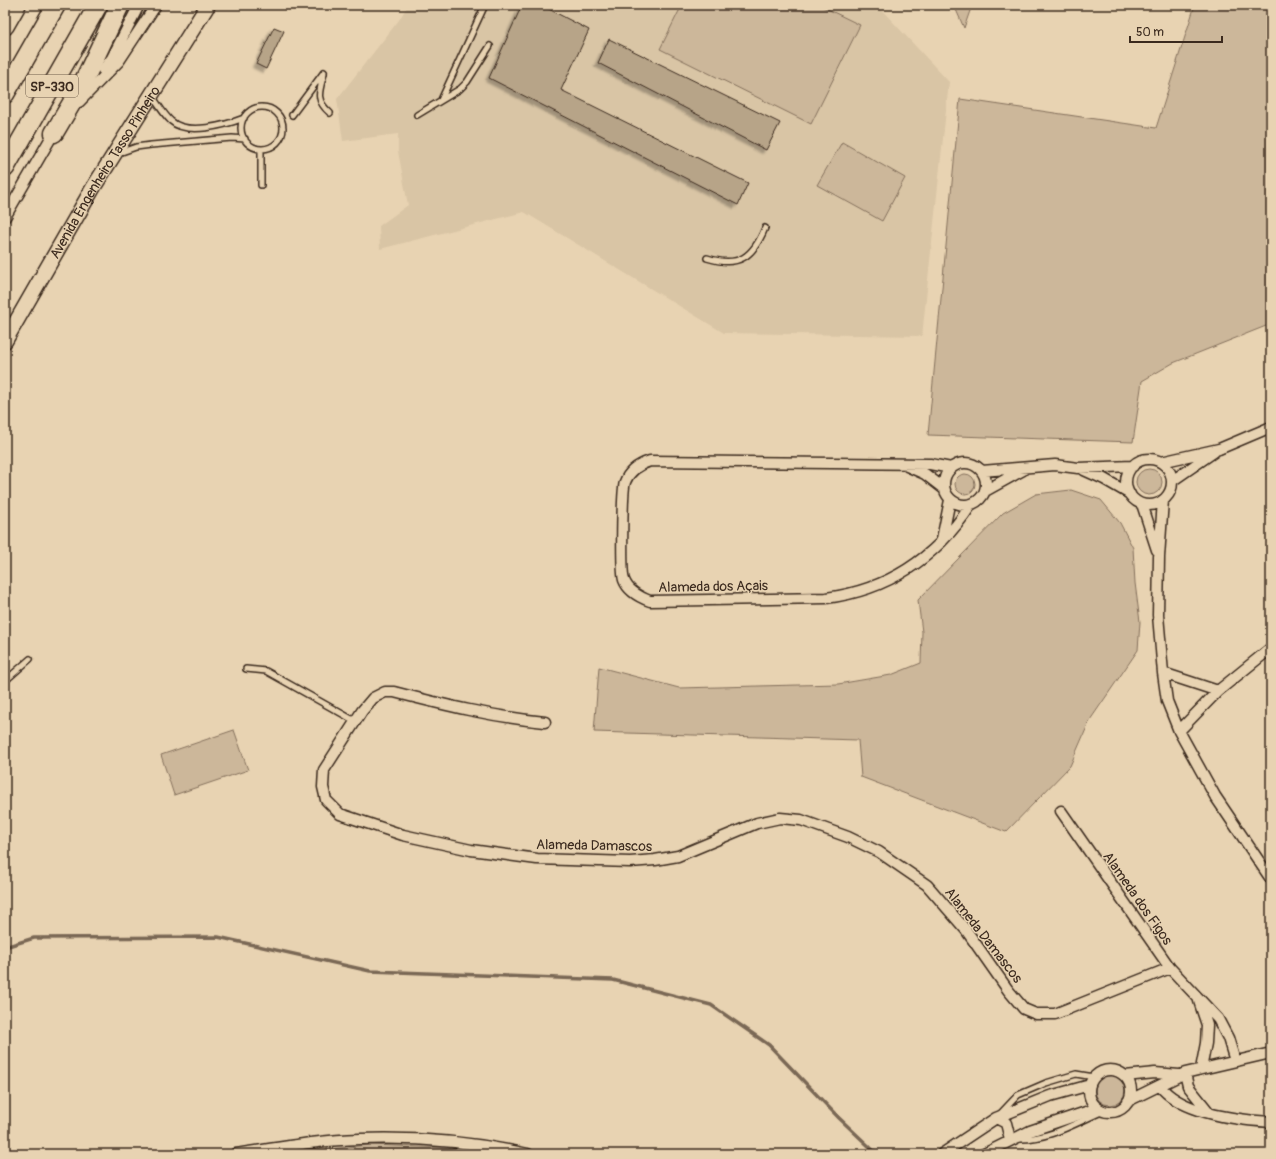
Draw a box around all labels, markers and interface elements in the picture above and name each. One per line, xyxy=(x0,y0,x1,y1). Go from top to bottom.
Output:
scale bar xyxy=(1130,18,1222,44)
text: 50 m xyxy=(1136,25,1164,40)
road number: SP-330 xyxy=(26,75,78,97)
street label: Avenida Engenheiro Tasso Pinheiro xyxy=(46,83,164,262)
street label: Alameda dos Açais xyxy=(658,577,769,596)
street label: Alameda Damascos xyxy=(536,836,653,855)
street label: Alameda dos Figos xyxy=(1099,848,1176,949)
street label: Alameda Damascos xyxy=(941,884,1026,987)

